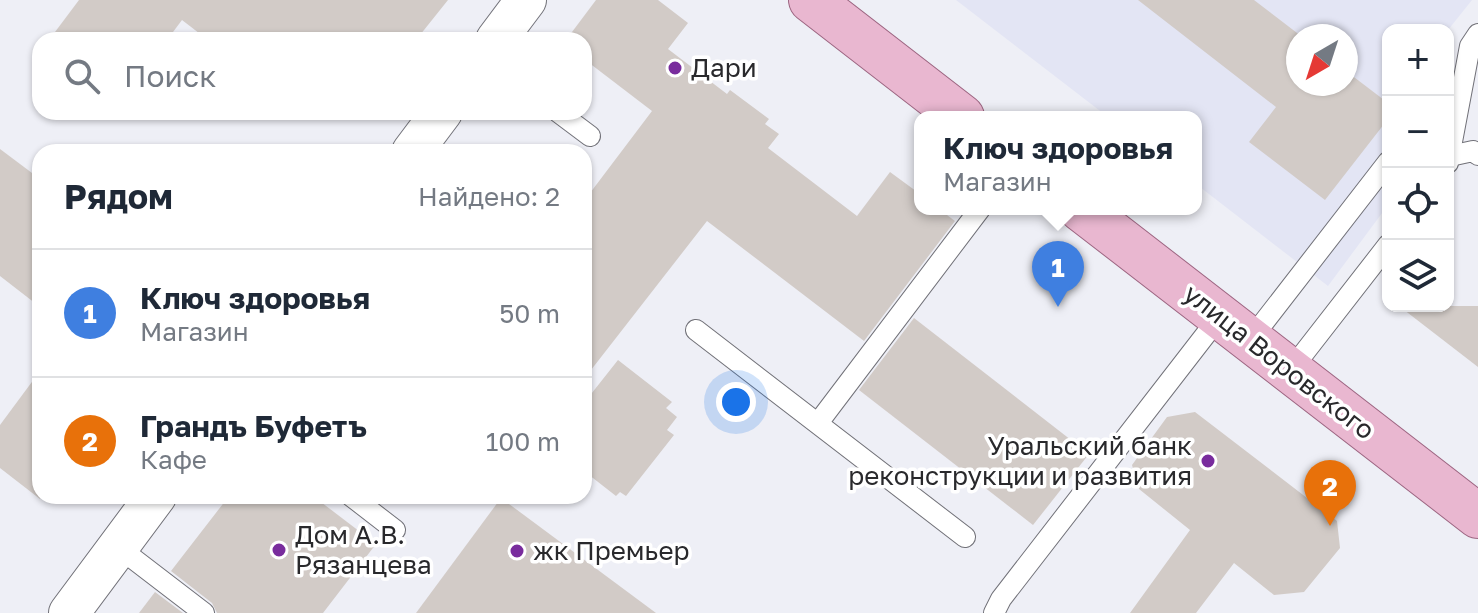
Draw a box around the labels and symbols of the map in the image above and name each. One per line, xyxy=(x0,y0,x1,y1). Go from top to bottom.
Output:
north arrow xyxy=(1286,24,1358,96)
place label: Дари xyxy=(691,52,757,83)
marker: Дари xyxy=(666,59,684,77)
pin: 1 xyxy=(1032,241,1084,307)
street label: улица Воровского xyxy=(1178,278,1381,446)
your location xyxy=(716,382,756,422)
place label: Уральский банк реконструкции и развития xyxy=(848,430,1192,491)
marker: Уральский банк реконструкции и развития xyxy=(1199,452,1217,470)
pin: 2 xyxy=(1304,460,1356,526)
place label: Дом А.В. Рязанцева xyxy=(295,519,432,580)
place label: жк Премьер xyxy=(533,535,690,566)
marker: Дом А.В. Рязанцева xyxy=(270,541,288,559)
marker: жк Премьер xyxy=(508,542,526,560)

